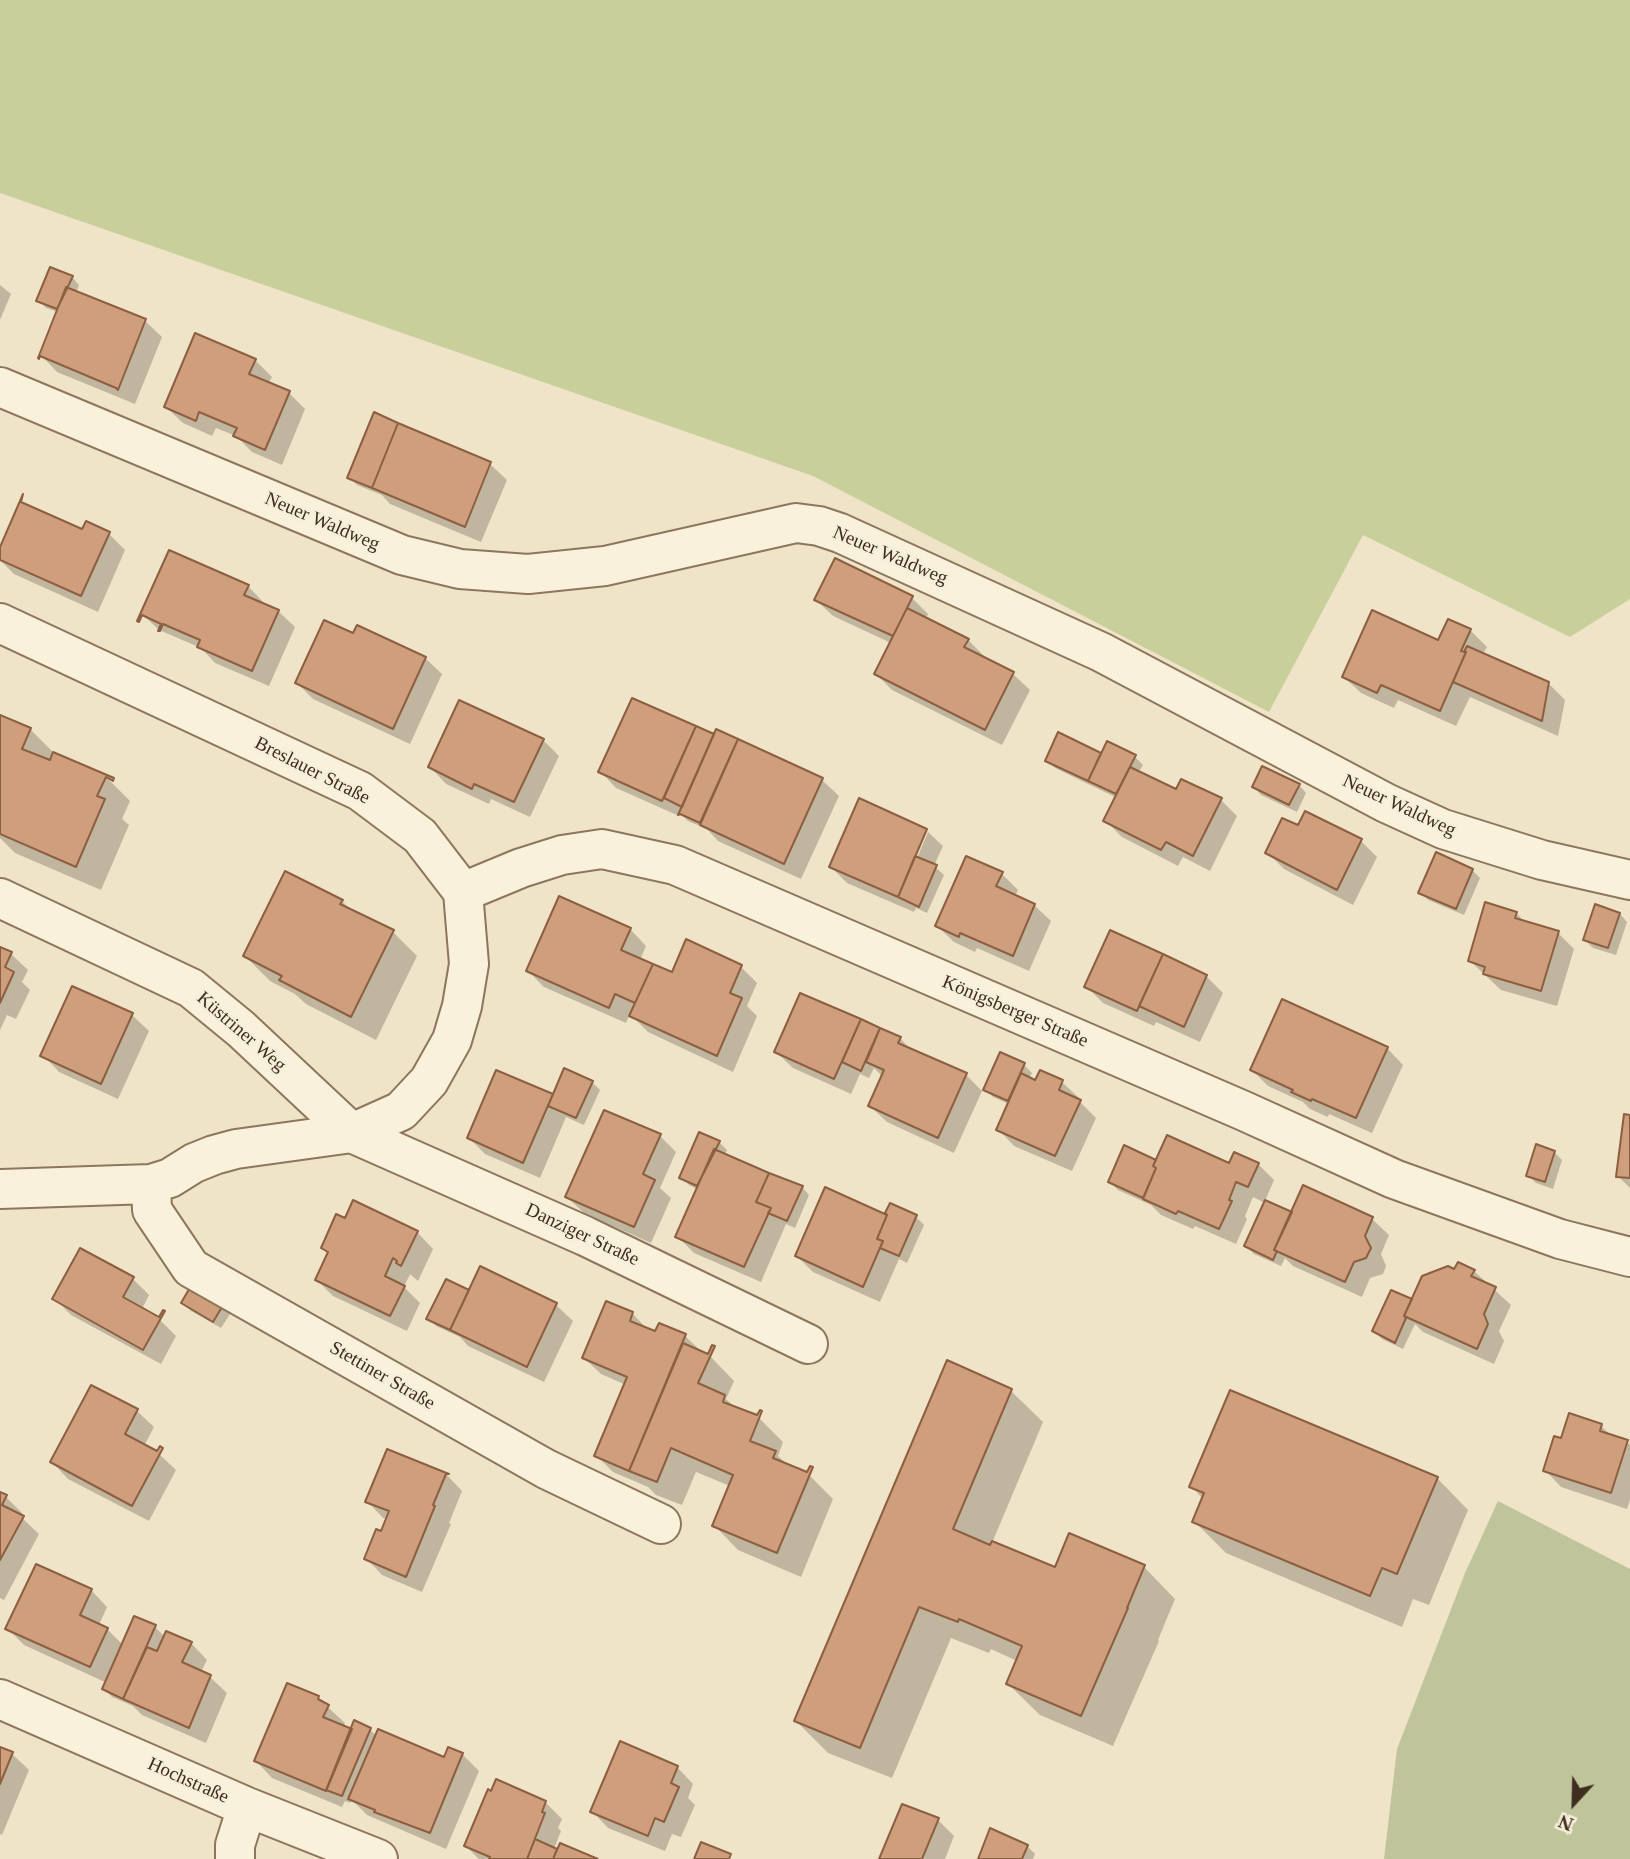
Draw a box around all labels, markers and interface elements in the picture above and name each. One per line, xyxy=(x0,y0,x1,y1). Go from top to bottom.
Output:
street label: Neuer Waldweg xyxy=(261,488,383,556)
street label: Neuer Waldweg xyxy=(829,522,951,590)
street label: Breslauer Straße xyxy=(251,732,373,810)
street label: Neuer Waldweg xyxy=(1339,770,1459,842)
street label: Königsberger Straße xyxy=(939,971,1091,1053)
street label: Küstriner Weg xyxy=(192,987,290,1077)
street label: Danziger Straße xyxy=(521,1199,643,1271)
street label: Stettiner Straße xyxy=(325,1337,439,1415)
street label: Hochstraße xyxy=(144,1753,232,1809)
north arrow xyxy=(1539,1768,1609,1838)
text: N xyxy=(1556,1811,1576,1835)

